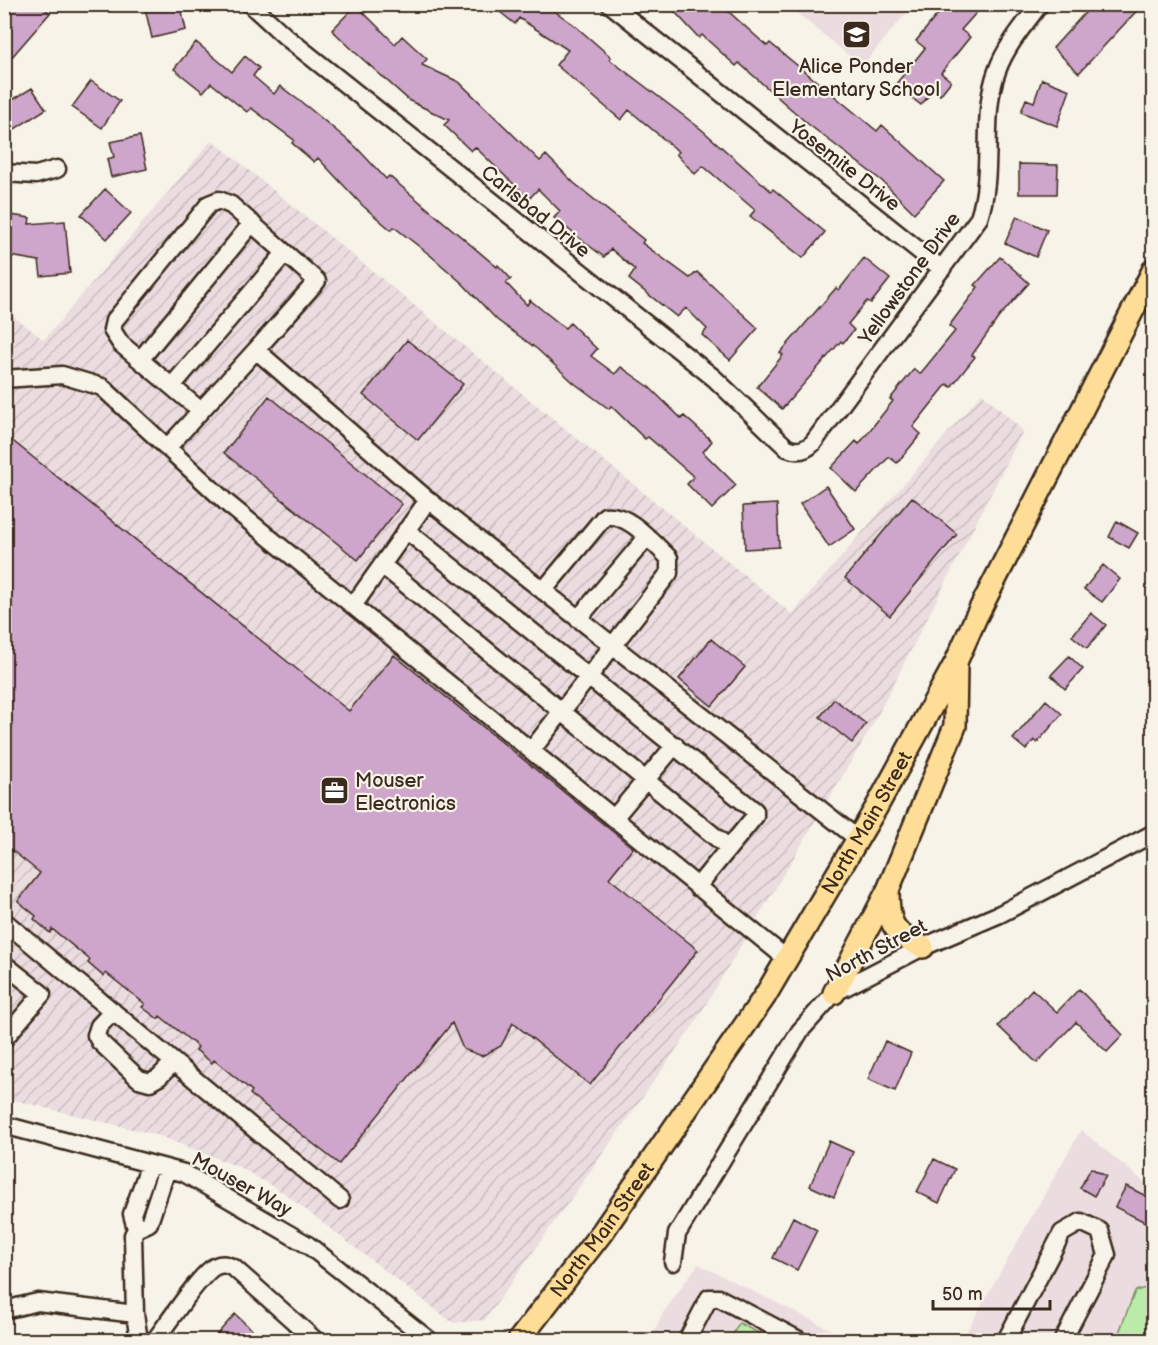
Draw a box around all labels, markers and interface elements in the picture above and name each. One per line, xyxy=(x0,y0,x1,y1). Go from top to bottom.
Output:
school or university icon: Alice Ponder Elementary School xyxy=(840,19,872,51)
place label: Alice Ponder Elementary School xyxy=(772,55,940,102)
street label: Yosemite Drive xyxy=(783,114,905,217)
street label: Carlsbad Drive xyxy=(476,160,595,263)
street label: Yellowstone Drive xyxy=(853,208,966,350)
street label: North Main Street xyxy=(817,747,918,899)
place label: Mouser Electronics xyxy=(355,769,456,816)
office icon: Mouser Electronics xyxy=(318,775,350,807)
street label: North Street xyxy=(822,914,931,988)
street label: Mouser Way xyxy=(187,1148,296,1222)
street label: North Main Street xyxy=(545,1158,660,1302)
scale bar xyxy=(933,1273,1050,1311)
text: 50 m xyxy=(942,1284,983,1305)

